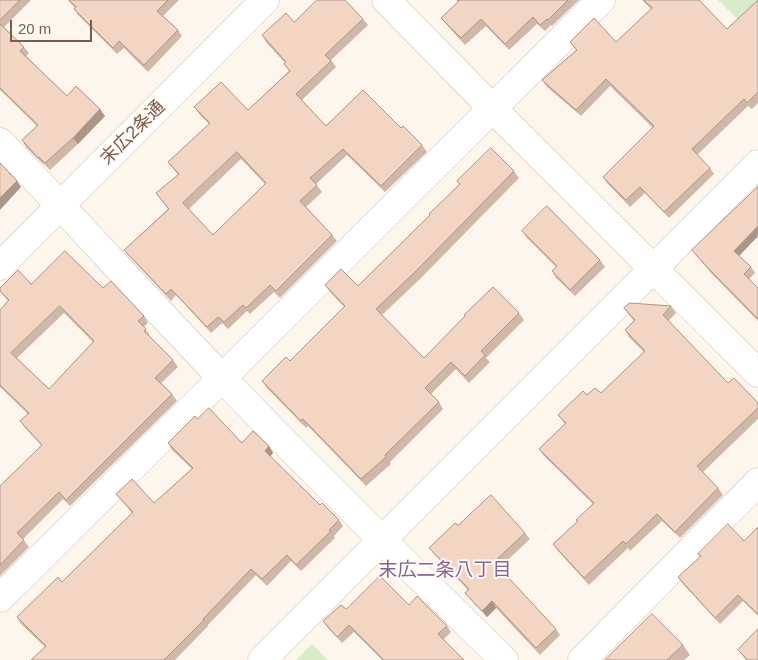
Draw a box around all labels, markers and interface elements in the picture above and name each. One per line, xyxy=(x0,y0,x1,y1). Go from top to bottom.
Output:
scale bar xyxy=(12,10,95,42)
text: 20 m xyxy=(18,20,51,37)
street label: 末広2条通 xyxy=(96,96,170,170)
district label: 末広二条八丁目 xyxy=(379,560,511,582)

